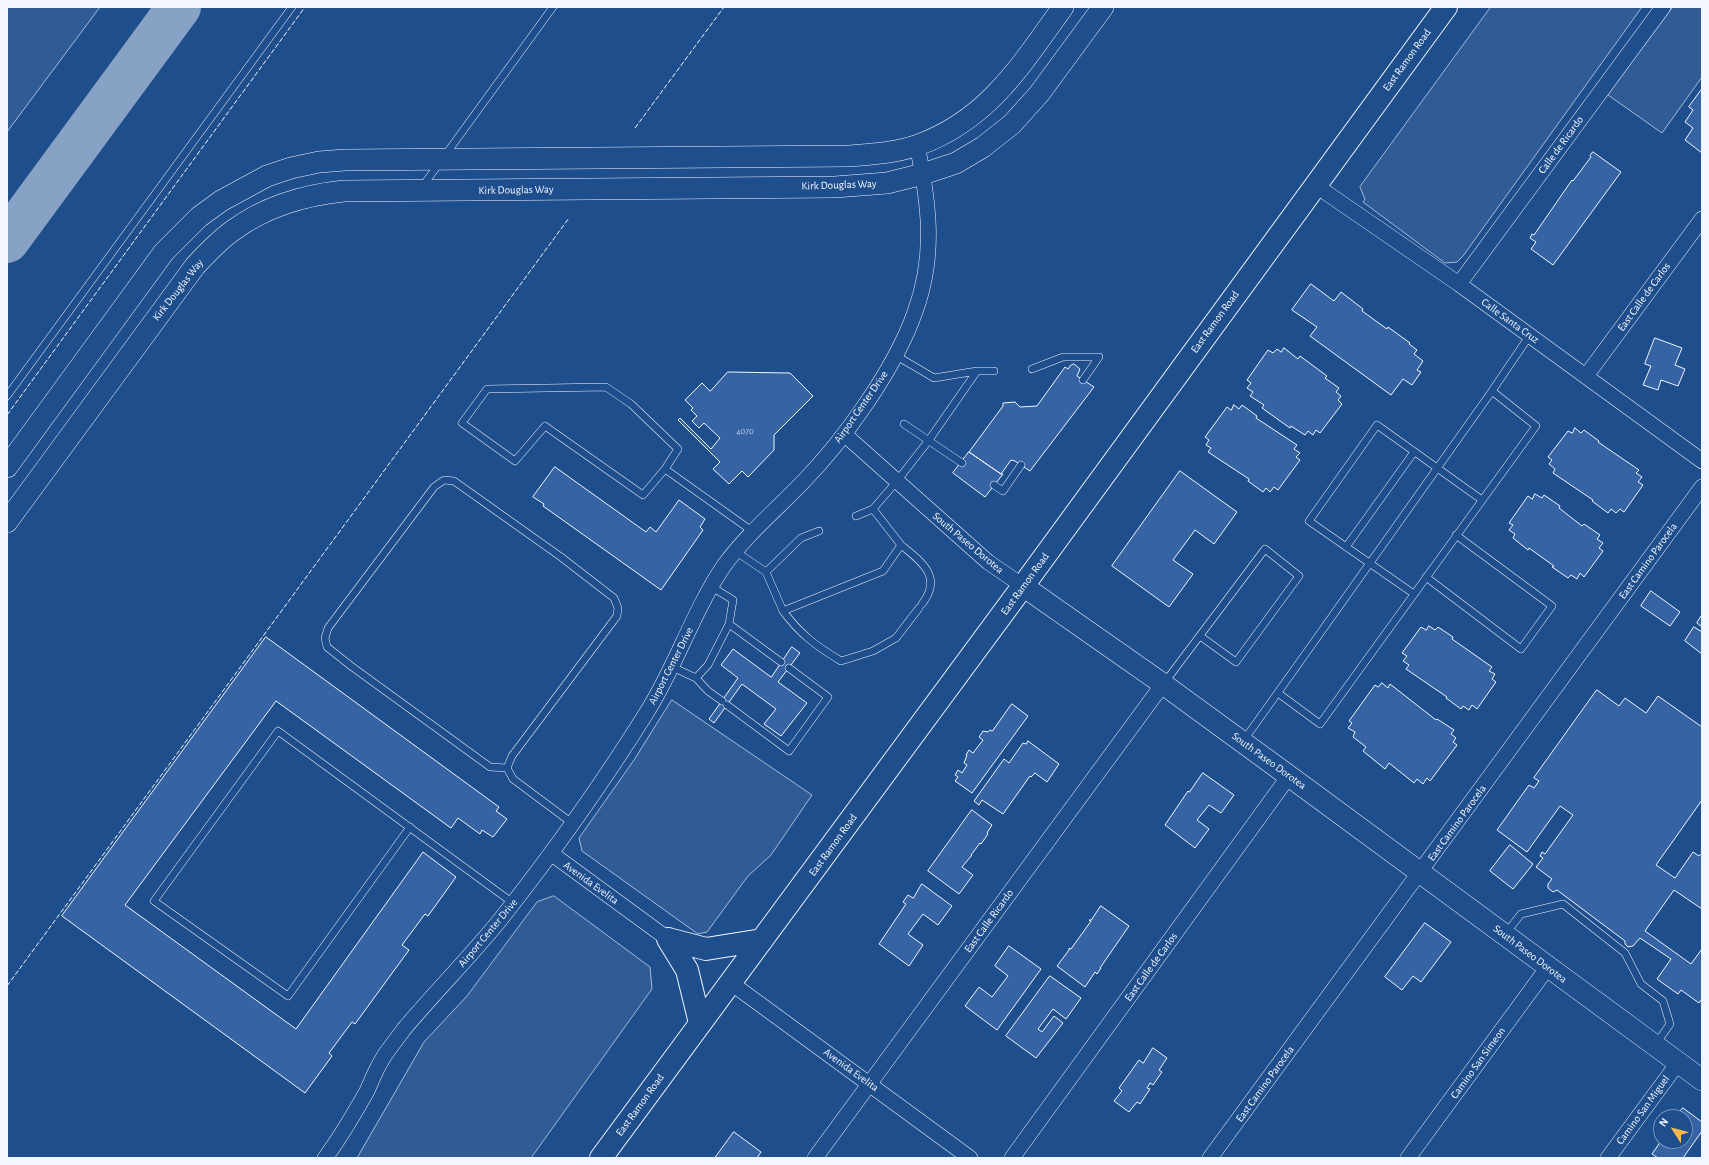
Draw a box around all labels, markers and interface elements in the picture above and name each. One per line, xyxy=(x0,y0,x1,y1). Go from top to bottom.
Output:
street label: East Ramon Road xyxy=(1380,26,1434,94)
street label: Calle de Ricardo xyxy=(1536,114,1586,176)
street label: Kirk Douglas Way xyxy=(801,177,877,193)
street label: Kirk Douglas Way xyxy=(478,183,554,197)
street label: Kirk Douglas Way xyxy=(150,256,206,324)
street label: East Calle de Carlos xyxy=(1615,260,1673,334)
street label: East Ramon Road xyxy=(1188,288,1242,356)
street label: Calle Santa Cruz xyxy=(1478,296,1542,346)
street label: Airport Center Drive xyxy=(831,368,891,446)
house number: 4070 xyxy=(736,426,754,436)
street label: South Paseo Dorotea xyxy=(930,509,1006,577)
street label: East Camino Parocela xyxy=(1616,520,1680,602)
street label: East Ramon Road xyxy=(998,550,1052,618)
street label: Airport Center Drive xyxy=(646,625,696,707)
street label: South Paseo Dorotea xyxy=(1229,730,1309,792)
street label: East Camino Parocela xyxy=(1425,782,1489,864)
street label: East Ramon Road xyxy=(806,811,860,879)
street label: Avenida Evelita xyxy=(561,859,621,907)
street label: East Calle Ricardo xyxy=(962,887,1016,955)
street label: Airport Center Drive xyxy=(456,896,520,970)
street label: South Paseo Dorotea xyxy=(1491,922,1569,986)
street label: East Calle de Carlos xyxy=(1122,930,1180,1004)
street label: Camino San Simeon xyxy=(1448,1025,1508,1101)
street label: East Camino Parocela xyxy=(1233,1043,1297,1125)
street label: Avenida Evelita xyxy=(821,1046,881,1094)
street label: East Ramon Road xyxy=(613,1071,667,1139)
street label: Camino San Miguel xyxy=(1613,1073,1673,1147)
north arrow xyxy=(1653,1109,1693,1149)
text: N xyxy=(1657,1116,1670,1129)

